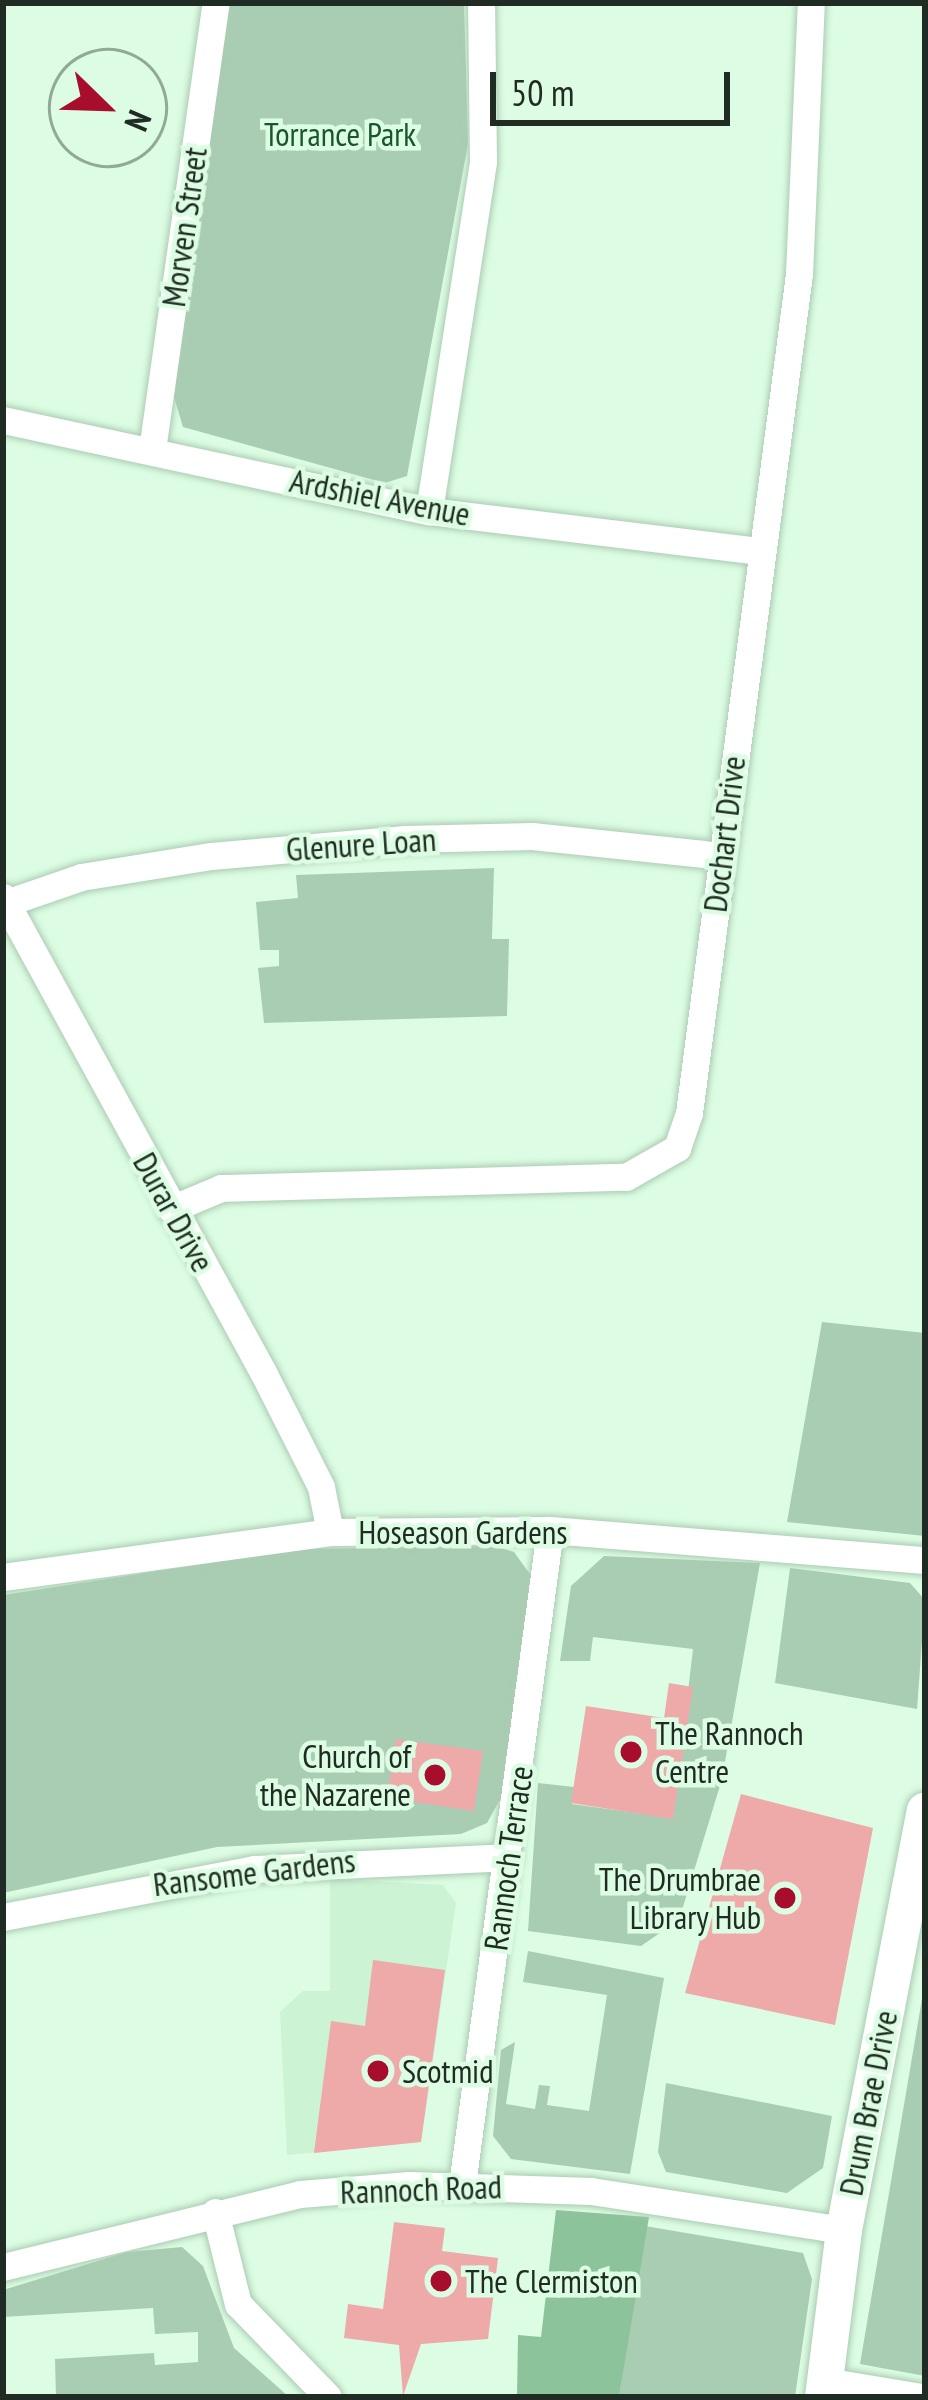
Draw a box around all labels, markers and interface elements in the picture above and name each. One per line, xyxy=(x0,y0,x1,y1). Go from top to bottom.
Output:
north arrow xyxy=(48,48,168,168)
scale bar xyxy=(496,48,736,122)
text: 50 m xyxy=(511,69,574,116)
text: N xyxy=(116,104,162,138)
park label: Torrance Park xyxy=(264,114,416,154)
street label: Morven Street xyxy=(153,145,215,309)
street label: Ardshiel Avenue xyxy=(286,460,474,534)
street label: Dochart Drive xyxy=(695,754,753,914)
street label: Glenure Loan xyxy=(285,819,437,869)
street label: Durar Drive xyxy=(125,1146,223,1278)
street label: Hoseason Gardens xyxy=(359,1512,567,1552)
place label: The Rannoch Centre xyxy=(655,1713,803,1791)
place label: Church of the Nazarene xyxy=(260,1736,411,1814)
marker: The Rannoch Centre xyxy=(618,1739,644,1765)
marker: Church of the Nazarene xyxy=(422,1762,448,1788)
street label: Rannoch Terrace xyxy=(475,1763,541,1953)
street label: Ransome Gardens xyxy=(151,1840,357,1904)
place label: The Drumbrae Library Hub xyxy=(599,1859,761,1937)
marker: The Drumbrae Library Hub xyxy=(772,1885,798,1911)
street label: Drum Brae Drive xyxy=(831,2007,905,2199)
place label: Scotmid xyxy=(402,2051,494,2091)
marker: Scotmid xyxy=(365,2058,391,2084)
street label: Rannoch Road xyxy=(339,2166,503,2212)
place label: The Clermiston xyxy=(465,2261,638,2301)
marker: The Clermiston xyxy=(428,2268,454,2294)

